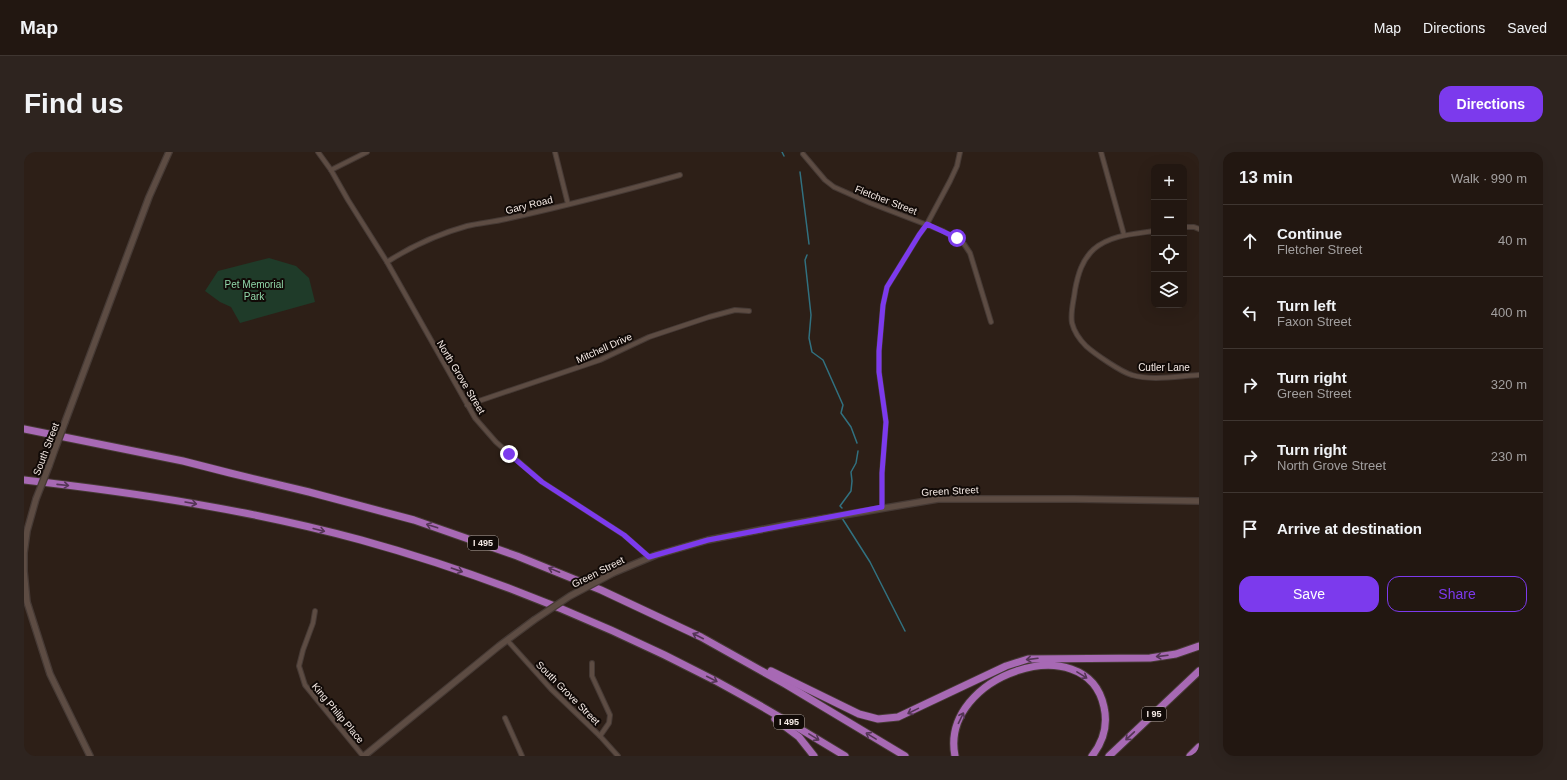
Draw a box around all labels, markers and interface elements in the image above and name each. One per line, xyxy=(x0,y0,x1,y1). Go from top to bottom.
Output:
text: Map xyxy=(20,17,58,38)
text: Map xyxy=(1374,20,1401,36)
text: Directions xyxy=(1423,20,1485,36)
text: Saved xyxy=(1507,20,1547,36)
button: Directions xyxy=(1439,86,1543,122)
text: Find us xyxy=(24,88,124,119)
map controls xyxy=(1151,164,1187,308)
button: + xyxy=(1151,164,1187,200)
text: 13 min xyxy=(1239,168,1293,187)
text: Walk · 990 m xyxy=(1451,171,1527,186)
street label: Fletcher Street xyxy=(853,183,919,217)
street label: Gary Road xyxy=(504,194,554,216)
button: − xyxy=(1151,200,1187,236)
text: Continue xyxy=(1277,225,1342,242)
route start xyxy=(948,229,966,247)
icon: ahead xyxy=(1239,230,1261,252)
text: 40 m xyxy=(1498,233,1527,248)
button: locate xyxy=(1151,236,1187,272)
text: Fletcher Street xyxy=(1277,242,1362,257)
button: layers xyxy=(1151,272,1187,308)
park label: Pet Memorial Park xyxy=(225,279,283,302)
text: Turn left xyxy=(1277,297,1336,314)
icon: left xyxy=(1239,302,1261,324)
text: 400 m xyxy=(1491,305,1527,320)
text: Faxon Street xyxy=(1277,314,1351,329)
street label: Mitchell Drive xyxy=(574,331,634,365)
street label: North Grove Street xyxy=(435,338,487,416)
street label: Cutler Lane xyxy=(1138,362,1190,373)
text: Turn right xyxy=(1277,369,1347,386)
icon: right xyxy=(1239,374,1261,396)
text: 320 m xyxy=(1491,377,1527,392)
text: Green Street xyxy=(1277,386,1351,401)
street label: South Street xyxy=(31,421,61,477)
text: Turn right xyxy=(1277,441,1347,458)
route end xyxy=(500,445,518,463)
icon: right xyxy=(1239,446,1261,468)
text: 230 m xyxy=(1491,449,1527,464)
text: North Grove Street xyxy=(1277,458,1386,473)
one-way arrow xyxy=(56,481,69,489)
street label: Green Street xyxy=(921,484,979,498)
one-way arrow xyxy=(185,499,198,507)
icon: arrive xyxy=(1239,518,1261,540)
text: Arrive at destination xyxy=(1277,520,1422,537)
one-way arrow xyxy=(426,522,439,529)
one-way arrow xyxy=(312,527,325,534)
road number: I 495 xyxy=(468,536,498,550)
street label: Green Street xyxy=(570,554,626,590)
one-way arrow xyxy=(549,566,561,574)
one-way arrow xyxy=(450,567,463,574)
button: Save xyxy=(1239,576,1379,612)
button: Share xyxy=(1387,576,1527,612)
one-way arrow xyxy=(692,632,704,639)
one-way arrow xyxy=(1155,653,1168,660)
one-way arrow xyxy=(1026,655,1039,663)
street label: South Grove Street xyxy=(534,659,602,727)
one-way arrow xyxy=(1076,672,1088,680)
one-way arrow xyxy=(706,676,718,683)
street label: King Philip Place xyxy=(310,681,367,746)
road number: I 95 xyxy=(1142,707,1166,721)
one-way arrow xyxy=(907,708,919,715)
one-way arrow xyxy=(958,713,965,725)
road number: I 495 xyxy=(774,715,804,729)
one-way arrow xyxy=(865,731,877,739)
one-way arrow xyxy=(1125,732,1135,741)
one-way arrow xyxy=(808,733,819,741)

